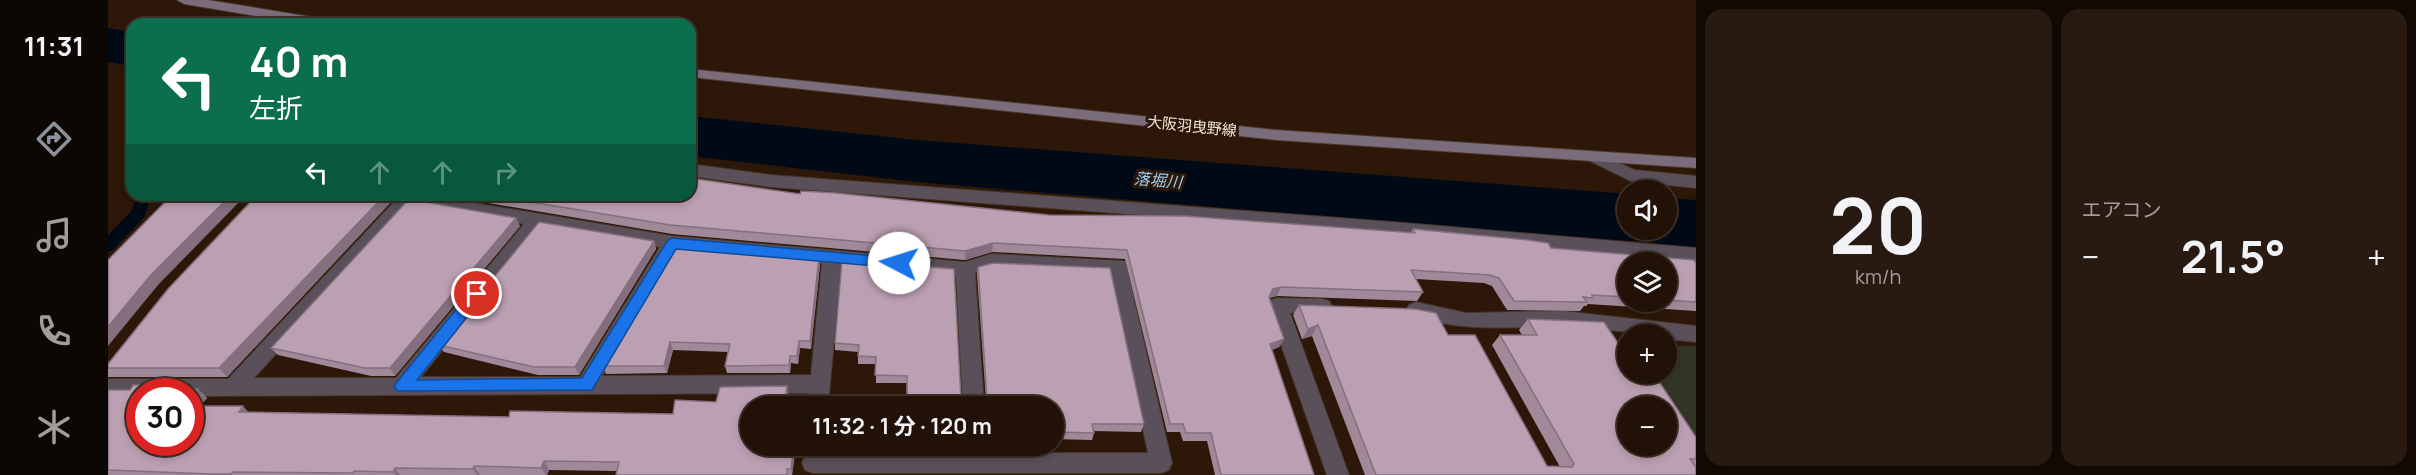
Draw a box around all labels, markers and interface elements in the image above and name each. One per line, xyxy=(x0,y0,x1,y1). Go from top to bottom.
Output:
text: 11:31 xyxy=(24,27,84,64)
text: 40 m xyxy=(249,32,348,90)
icon: left xyxy=(150,42,228,120)
text: 左折 xyxy=(249,89,303,126)
street label: 大阪羽曳野線 xyxy=(1146,111,1238,141)
icon: directions xyxy=(33,118,75,160)
icon: left xyxy=(300,156,333,189)
icon: ahead xyxy=(363,156,396,189)
icon: ahead xyxy=(426,156,459,189)
icon: right xyxy=(489,156,522,189)
water label: 落堀川 xyxy=(1133,167,1185,193)
text: 20 xyxy=(1829,171,1927,277)
map controls xyxy=(1617,180,1677,456)
button: sound xyxy=(1617,180,1677,240)
text: エアコン xyxy=(2082,196,2162,223)
icon: music xyxy=(33,214,75,256)
text: 21.5° xyxy=(2181,225,2286,287)
position arrow xyxy=(867,231,931,295)
text: − xyxy=(2082,234,2099,279)
text: + xyxy=(2367,234,2386,279)
button: layers xyxy=(1617,252,1677,312)
text: km/h xyxy=(1855,263,1902,290)
pin xyxy=(451,268,502,319)
icon: arrive xyxy=(460,277,493,310)
icon: phone xyxy=(33,310,75,352)
button: + xyxy=(1617,324,1677,384)
speed limit sign: 30 xyxy=(126,378,204,456)
button: − xyxy=(1617,396,1677,456)
icon: climate xyxy=(33,406,75,448)
text: 11:32 · 1 分 · 120 m xyxy=(812,411,992,441)

